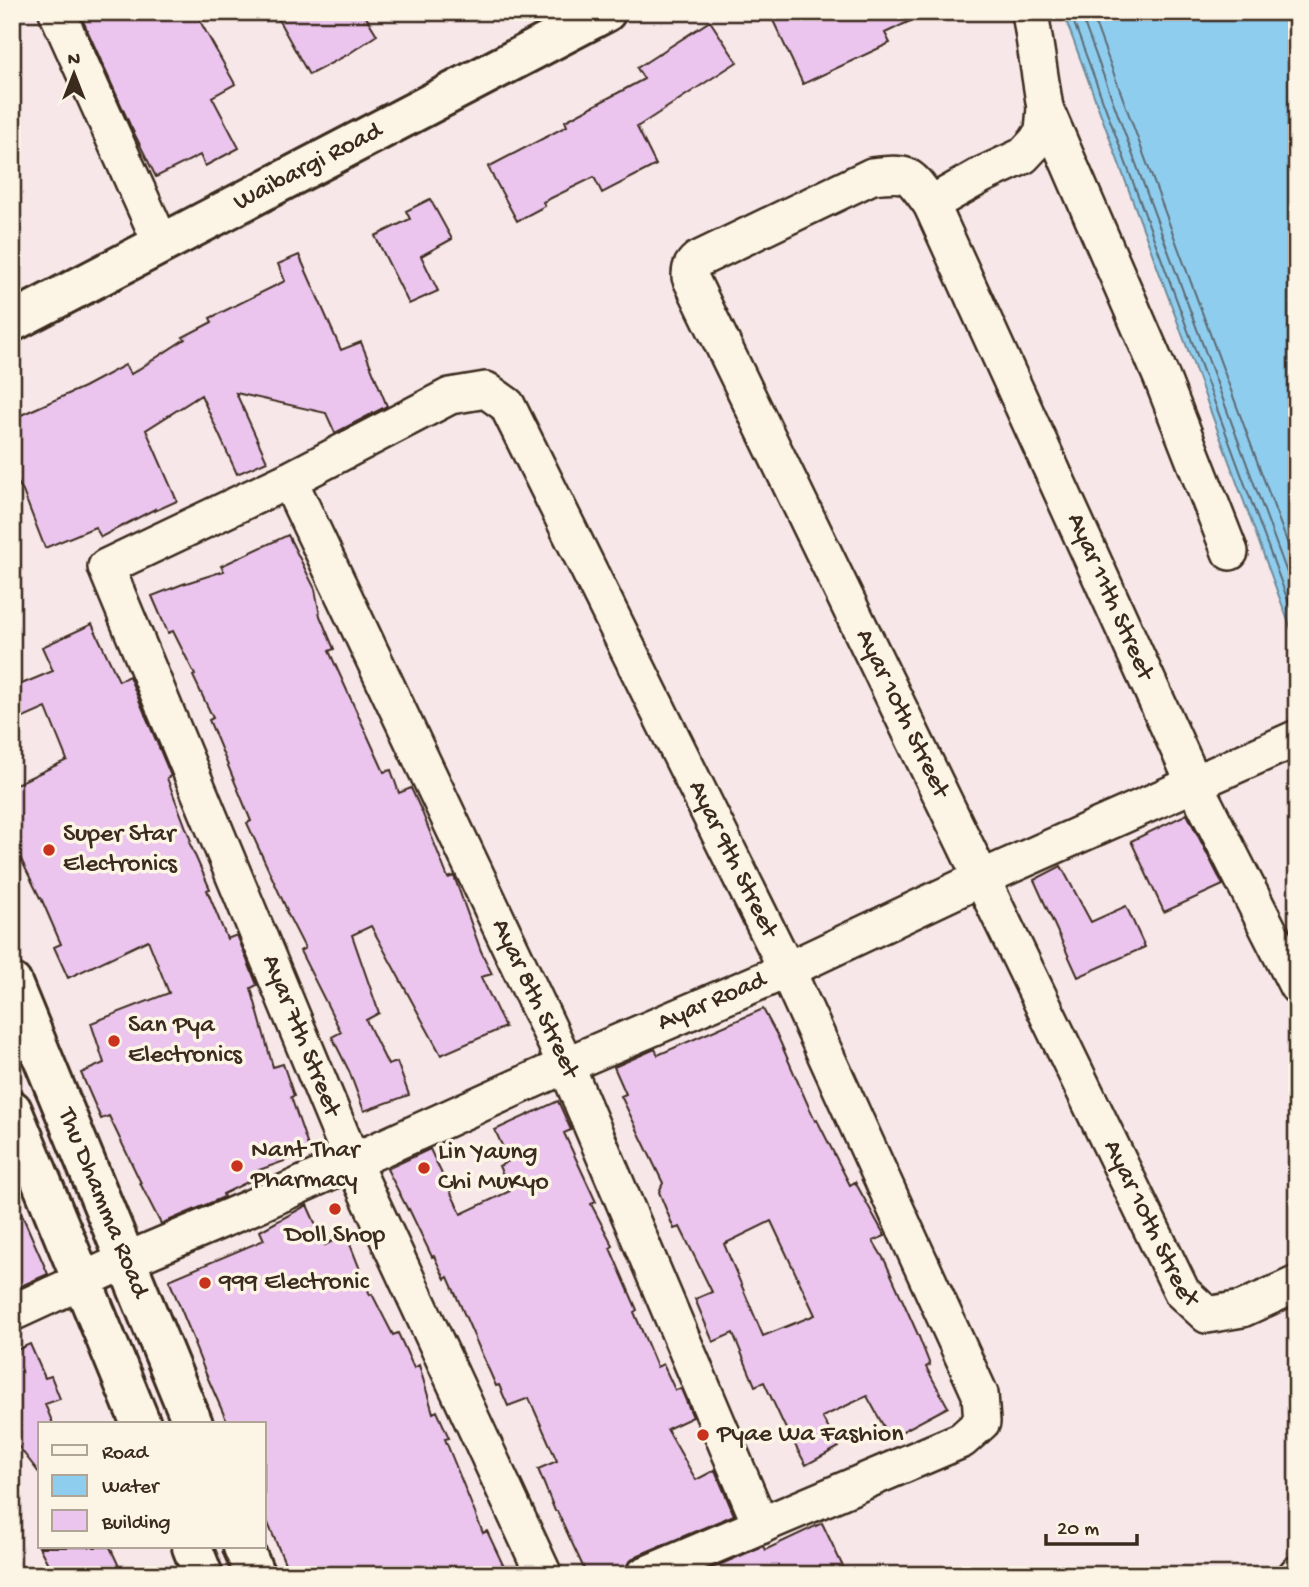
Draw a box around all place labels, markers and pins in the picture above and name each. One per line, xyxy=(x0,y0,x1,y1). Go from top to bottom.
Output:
place label: Super Star Electronics xyxy=(63,820,178,881)
marker: Super Star Electronics xyxy=(41,842,57,858)
place label: San Pya Electronics xyxy=(128,1011,243,1072)
marker: San Pya Electronics xyxy=(106,1033,122,1049)
place label: Nant Thar Pharmacy xyxy=(250,1136,362,1197)
place label: Lin Yaung Chi MuKyo xyxy=(438,1138,549,1199)
marker: Nant Thar Pharmacy xyxy=(229,1158,245,1174)
marker: Lin Yaung Chi MuKyo xyxy=(416,1160,432,1176)
marker: Doll Shop xyxy=(327,1201,343,1217)
place label: Doll Shop xyxy=(283,1221,385,1252)
place label: 999 Electronic xyxy=(218,1268,370,1299)
marker: 999 Electronic xyxy=(197,1275,213,1291)
place label: Pyae Wa Fashion xyxy=(716,1420,904,1451)
marker: Pyae Wa Fashion xyxy=(695,1427,711,1443)

